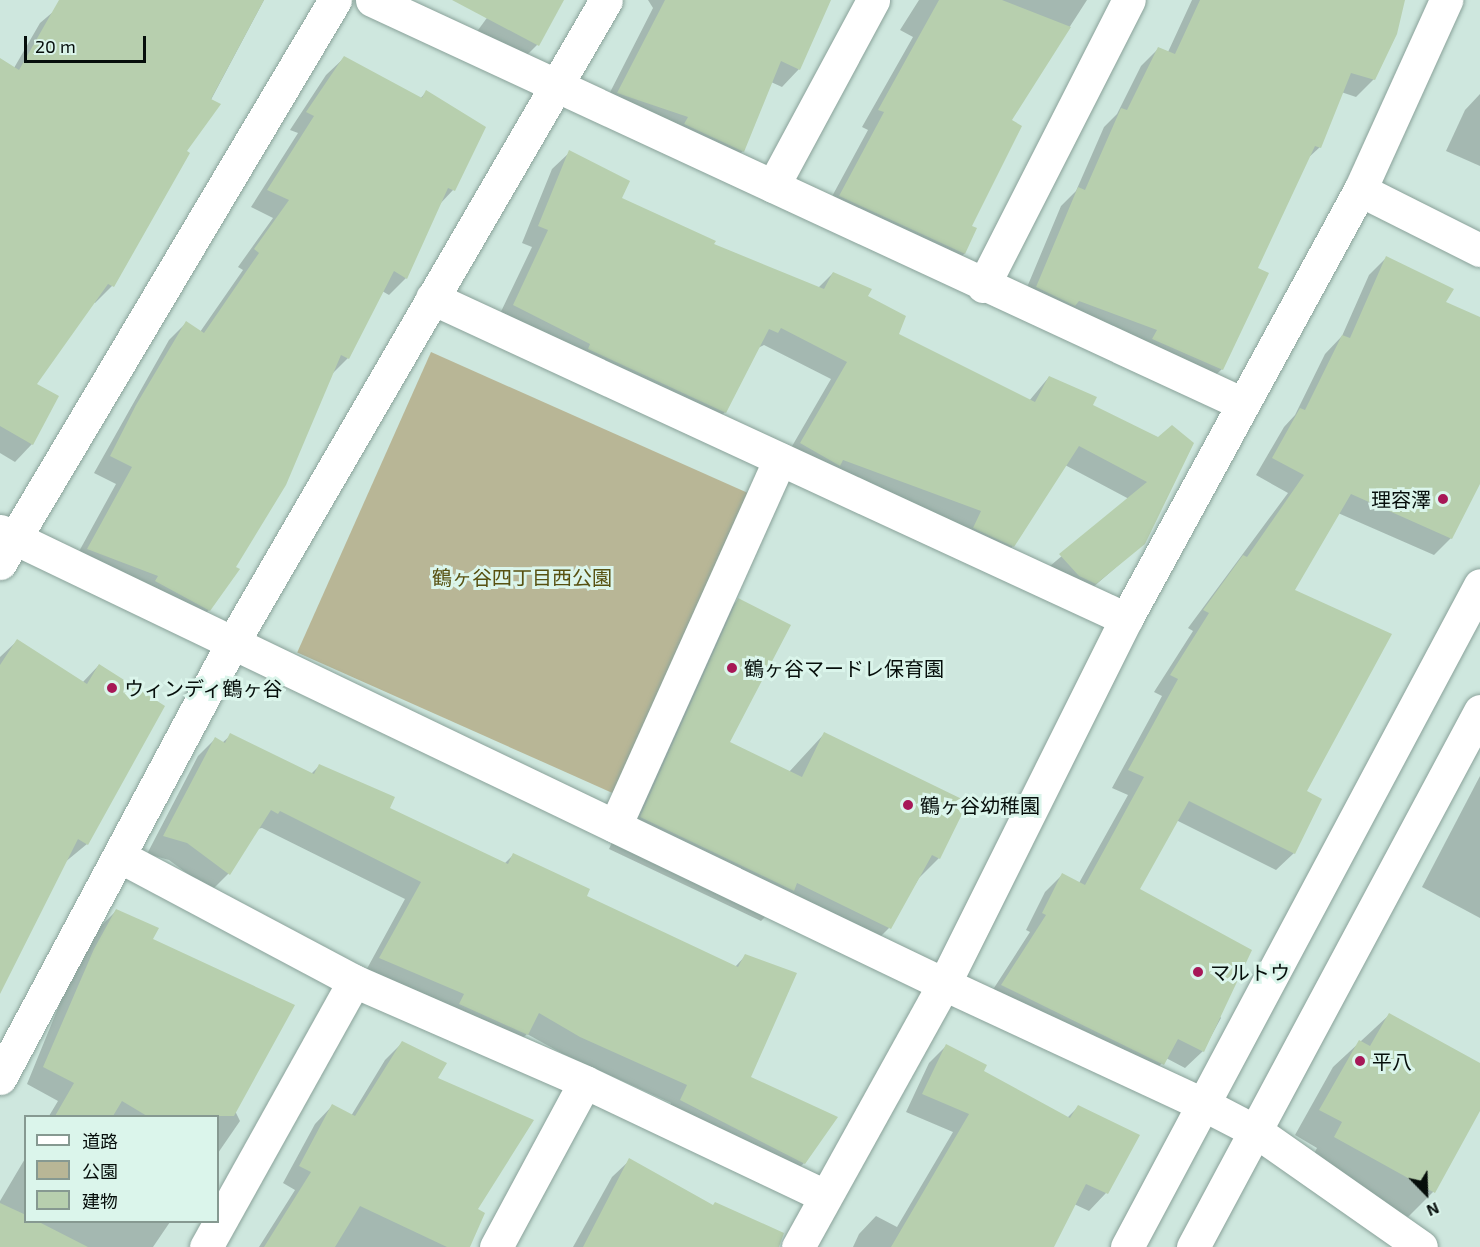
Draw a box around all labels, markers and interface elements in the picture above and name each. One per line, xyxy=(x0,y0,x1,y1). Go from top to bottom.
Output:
scale bar xyxy=(27,24,148,62)
text: 20 m xyxy=(35,35,76,57)
place label: 理容澤 xyxy=(1371,487,1431,511)
marker: 理容澤 xyxy=(1436,492,1450,506)
park label: 鶴ヶ谷四丁目西公園 xyxy=(432,565,612,589)
place label: 鶴ヶ谷マードレ保育園 xyxy=(744,656,944,680)
marker: 鶴ヶ谷マードレ保育園 xyxy=(725,661,739,675)
place label: ウィンディ鶴ヶ谷 xyxy=(124,676,284,700)
marker: ウィンディ鶴ヶ谷 xyxy=(105,681,119,695)
place label: 鶴ヶ谷幼稚園 xyxy=(920,793,1040,817)
marker: 鶴ヶ谷幼稚園 xyxy=(901,798,915,812)
place label: マルトウ xyxy=(1210,960,1290,984)
marker: マルトウ xyxy=(1191,965,1205,979)
place label: 平八 xyxy=(1372,1049,1412,1073)
marker: 平八 xyxy=(1353,1054,1367,1068)
legend xyxy=(24,1115,219,1223)
text: 道路 xyxy=(82,1130,118,1152)
text: 公園 xyxy=(82,1160,118,1182)
north arrow xyxy=(1396,1163,1456,1223)
text: 建物 xyxy=(82,1190,118,1212)
text: N xyxy=(1424,1199,1442,1221)

